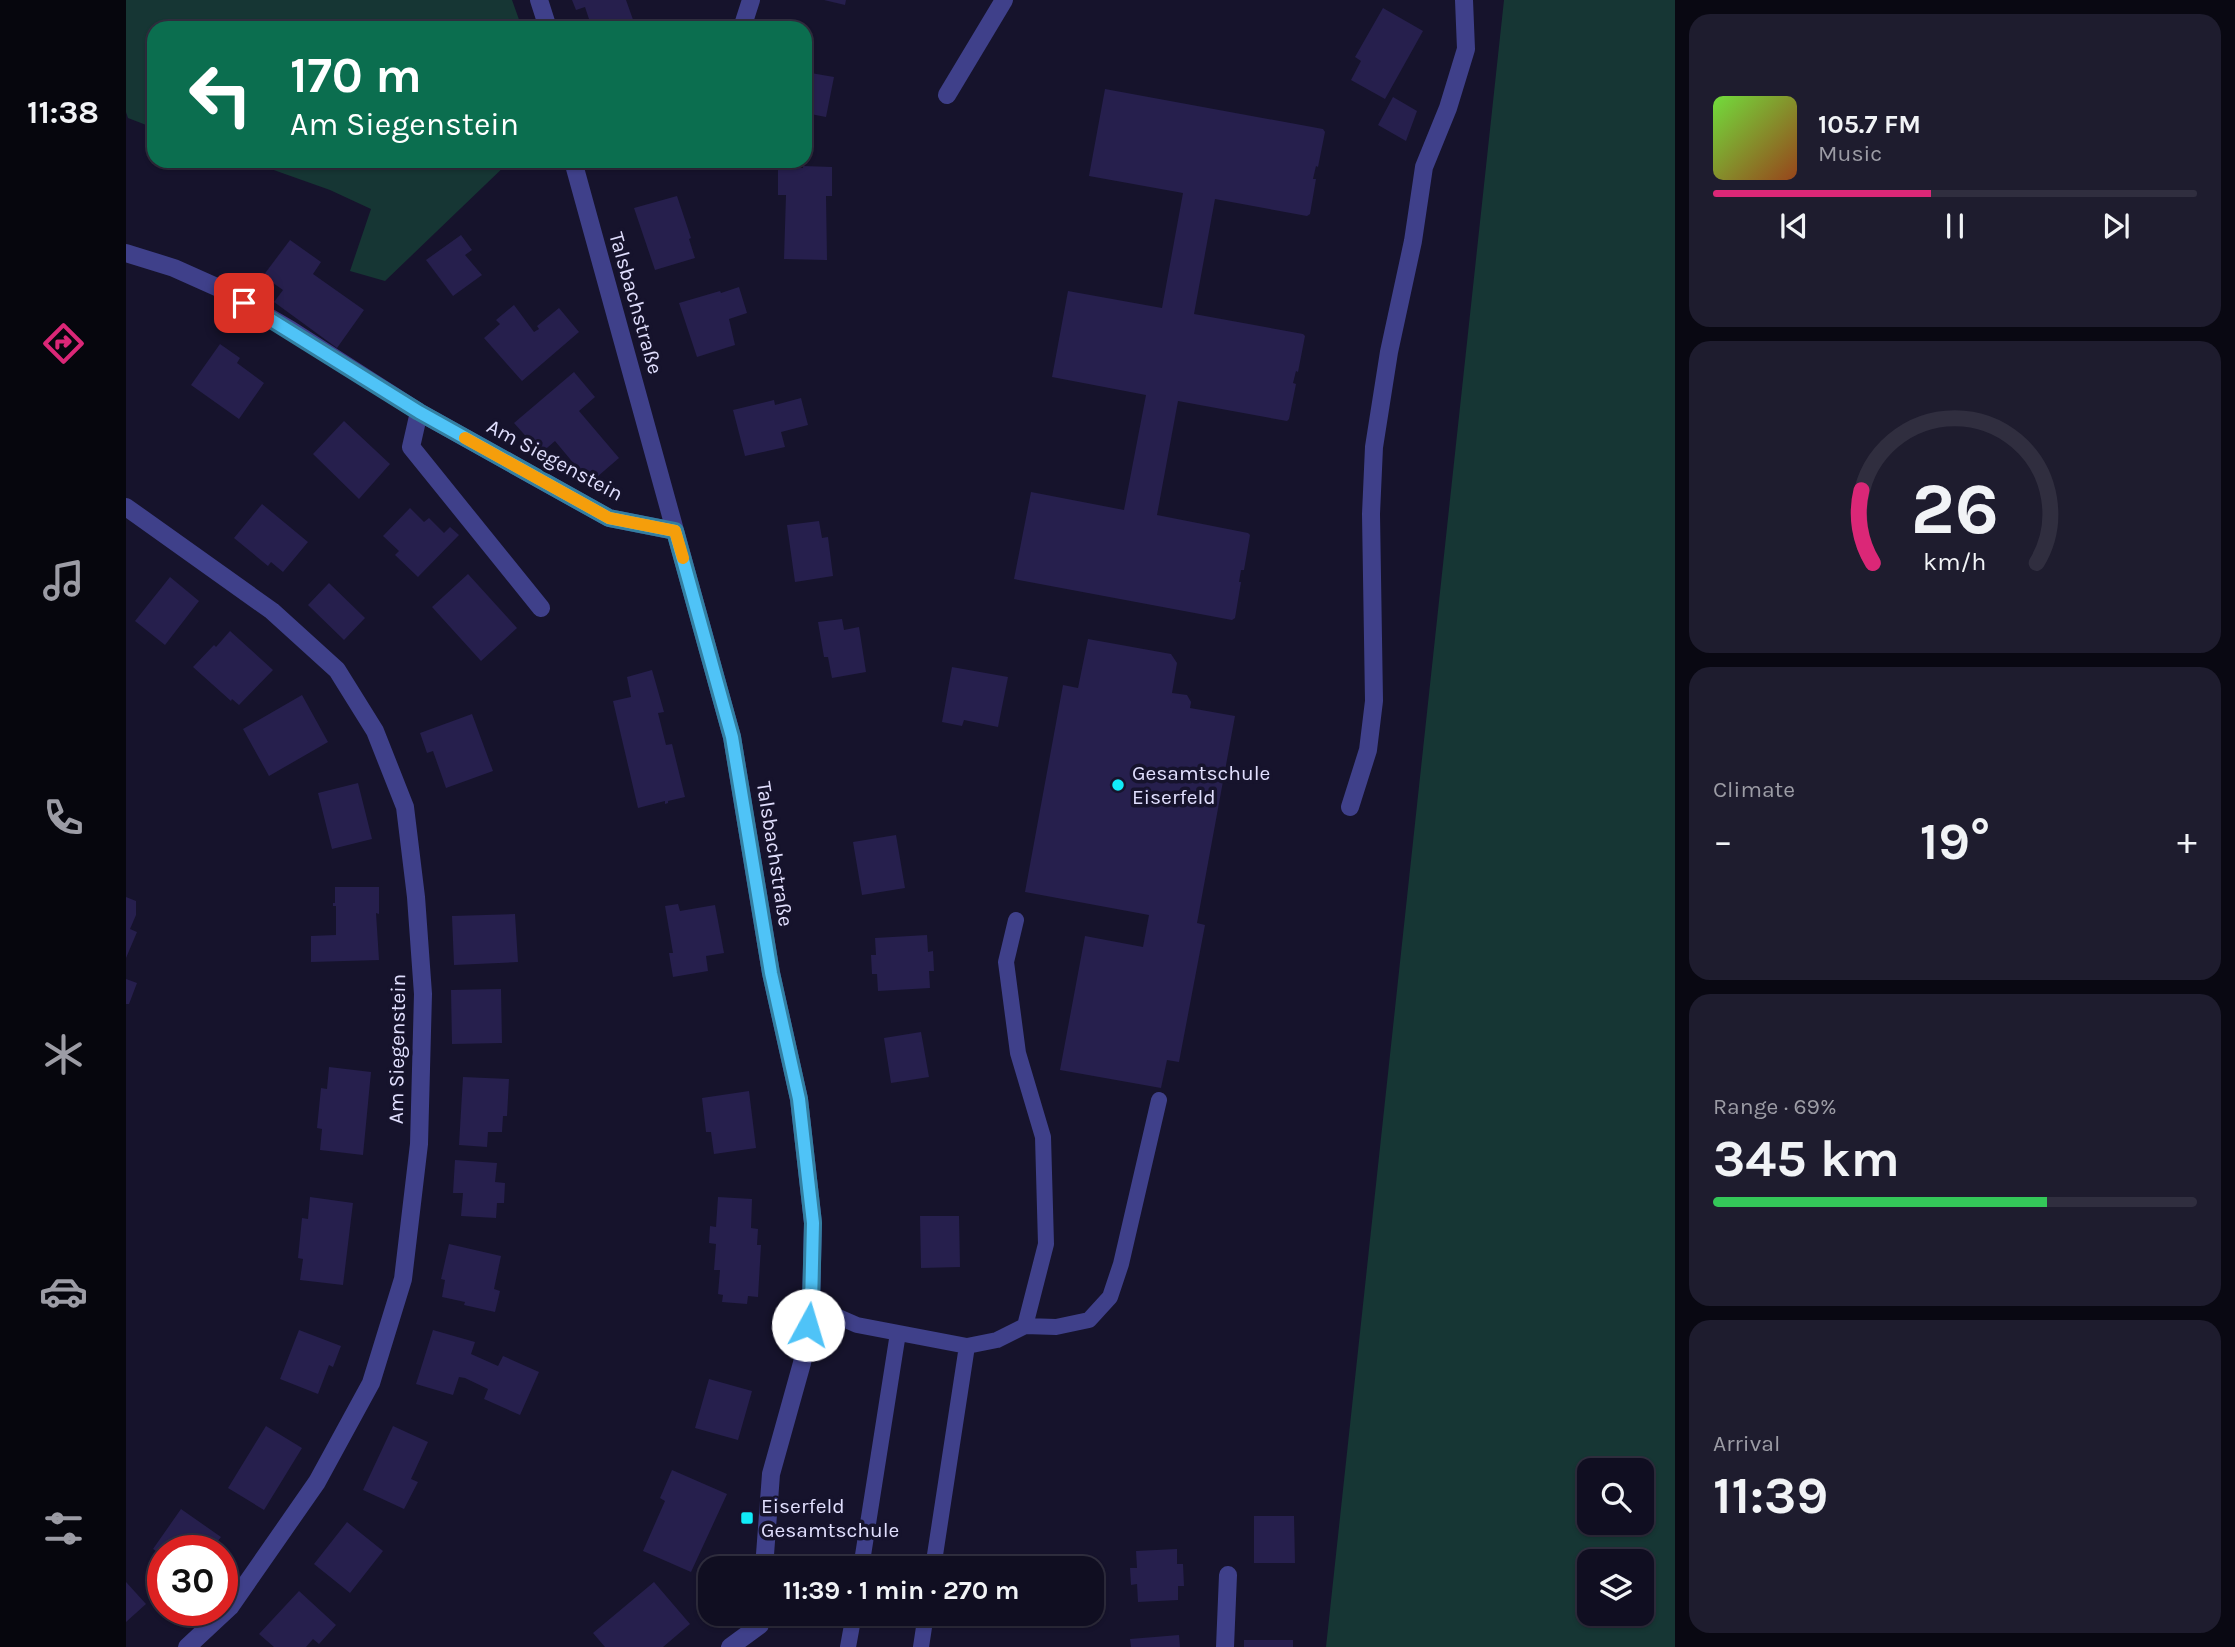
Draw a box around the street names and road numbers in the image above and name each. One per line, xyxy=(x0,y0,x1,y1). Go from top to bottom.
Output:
street label: Talsbachstraße xyxy=(604,229,668,377)
street label: Am Siegenstein xyxy=(483,414,627,506)
street label: Talsbachstraße xyxy=(752,780,798,928)
street label: Am Siegenstein xyxy=(384,974,410,1124)

